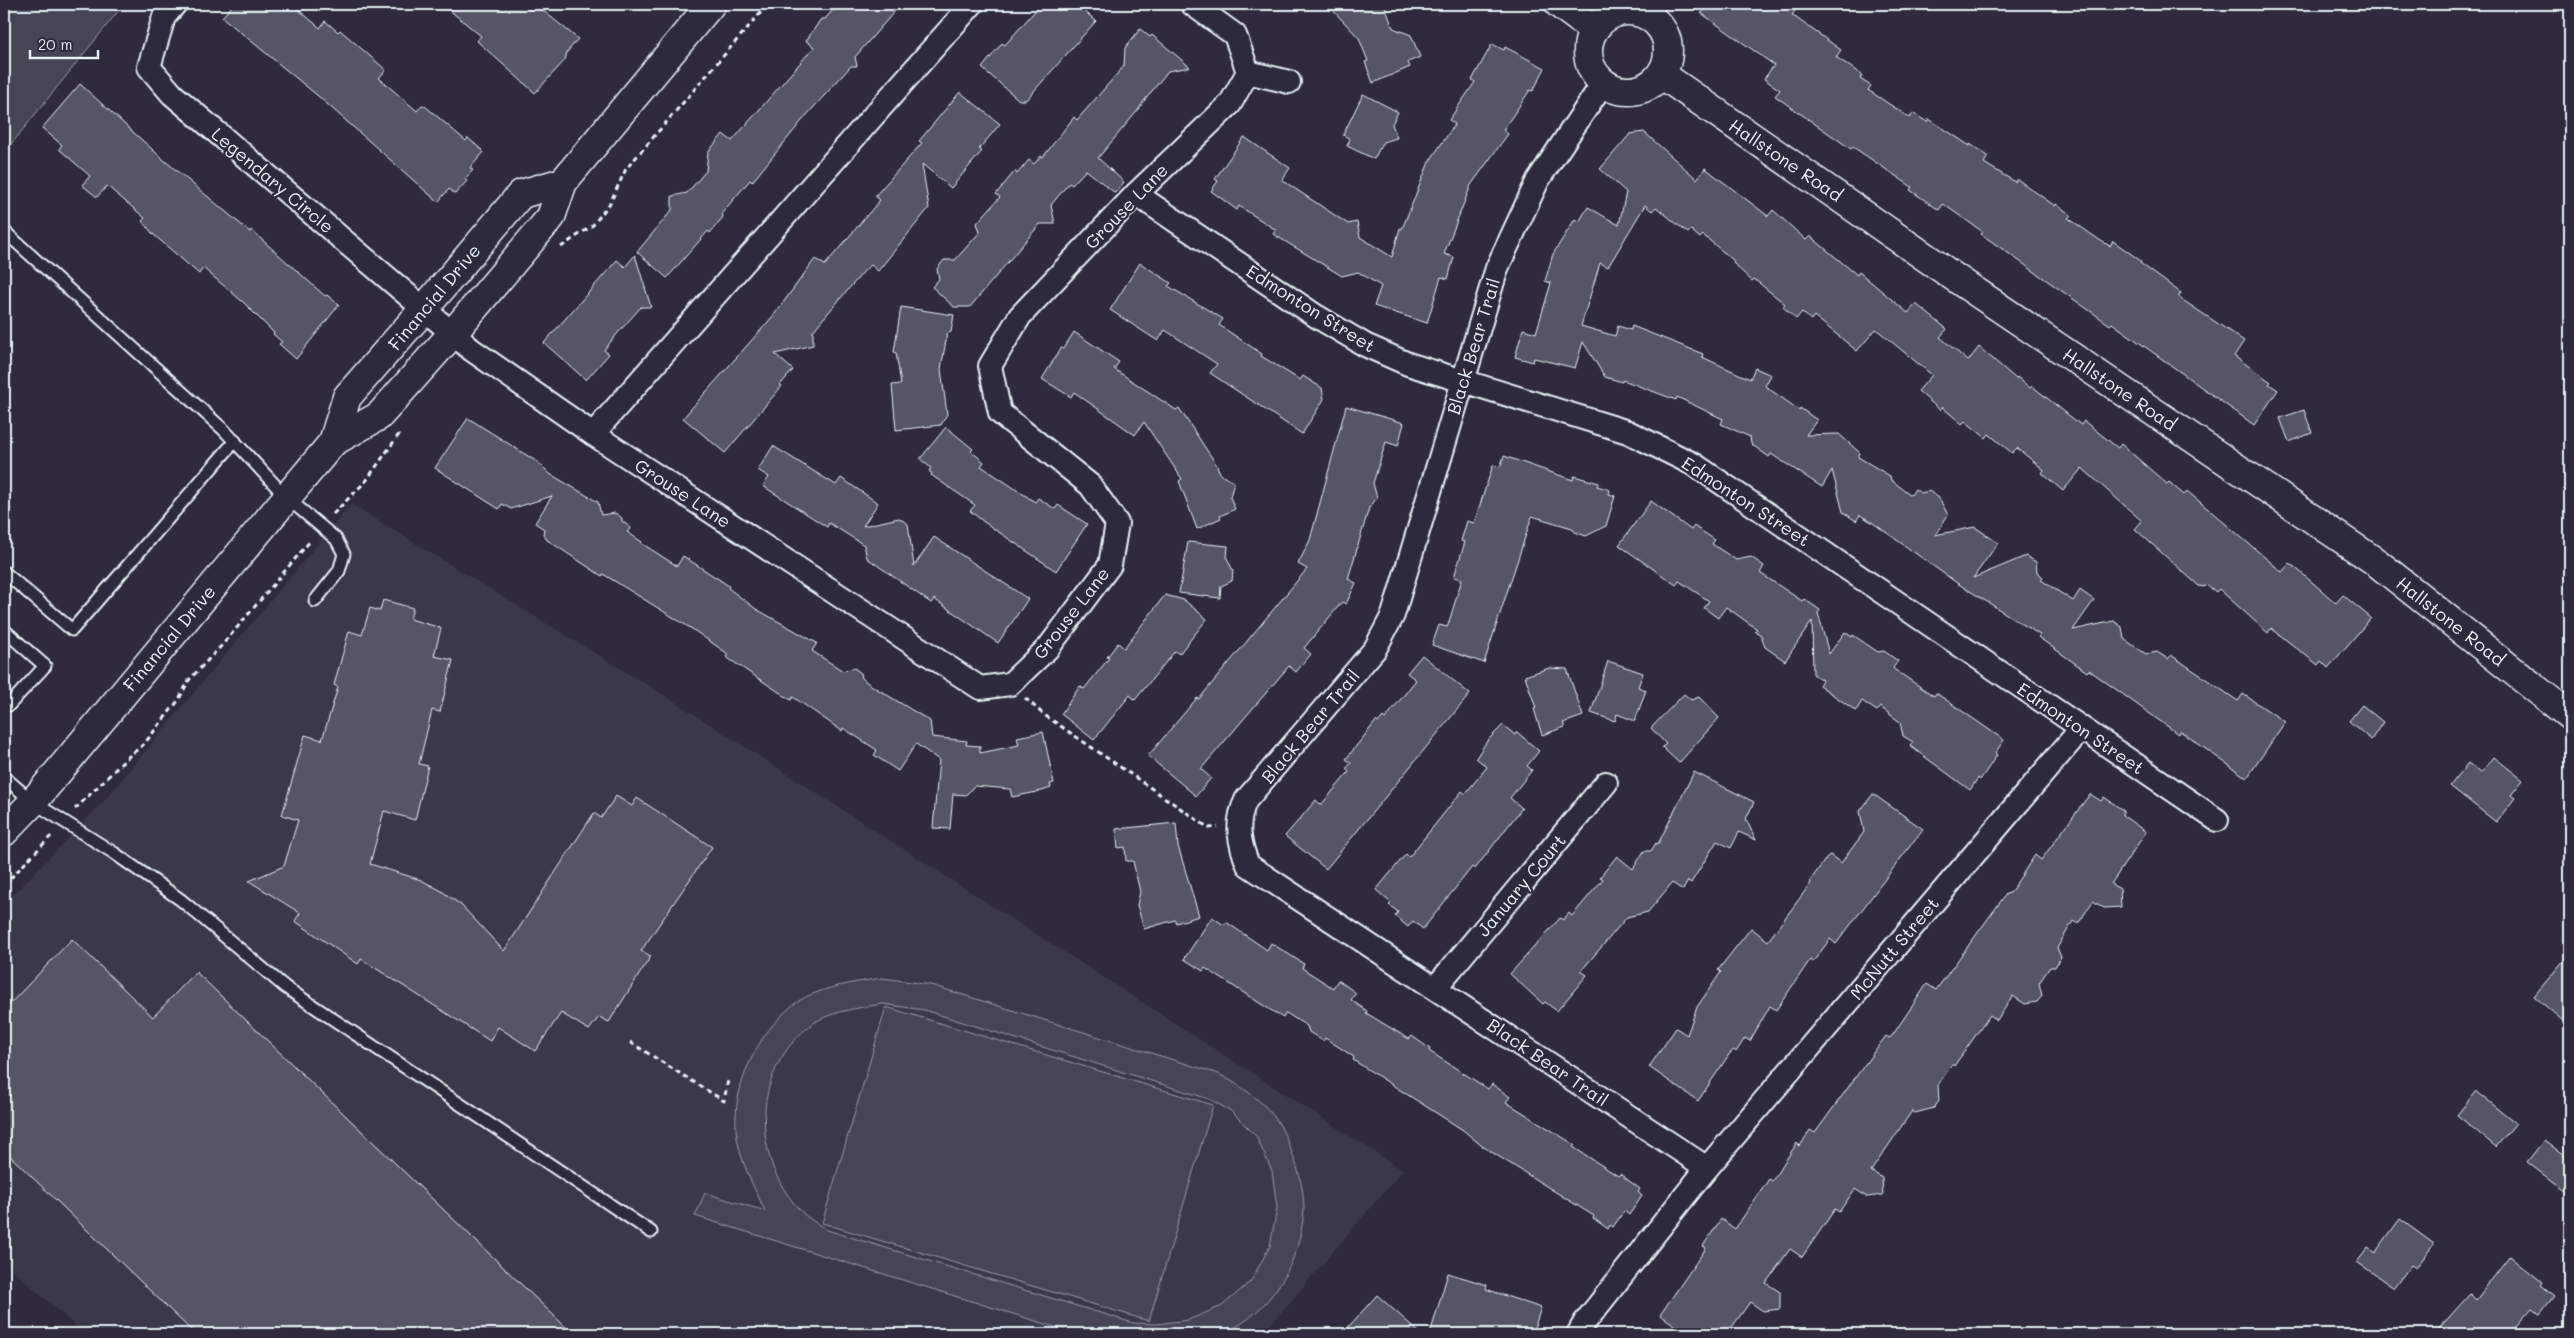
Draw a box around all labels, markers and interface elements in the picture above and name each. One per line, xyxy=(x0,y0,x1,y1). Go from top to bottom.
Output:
scale bar xyxy=(30,28,98,60)
text: 20 m xyxy=(38,34,72,54)
street label: Hallstone Road xyxy=(1725,113,1847,207)
street label: Legendary Circle xyxy=(207,122,339,238)
street label: Grouse Lane xyxy=(1079,158,1173,254)
street label: Financial Drive xyxy=(382,239,486,355)
street label: Edmonton Street xyxy=(1242,259,1380,357)
street label: Black Bear Trail xyxy=(1441,275,1505,417)
street label: Hallstone Road xyxy=(2059,342,2181,436)
street label: Edmonton Street xyxy=(1677,451,1815,551)
street label: Grouse Lane xyxy=(630,453,736,533)
street label: Grouse Lane xyxy=(1028,562,1114,664)
street label: Hallstone Road xyxy=(2392,571,2510,671)
street label: Financial Drive xyxy=(117,580,221,696)
street label: Black Bear Trail xyxy=(1255,664,1365,788)
street label: Edmonton Street xyxy=(2013,677,2149,779)
street label: January Court xyxy=(1471,829,1571,941)
street label: McNutt Street xyxy=(1844,892,1944,1004)
street label: Black Bear Trail xyxy=(1483,1013,1613,1111)

